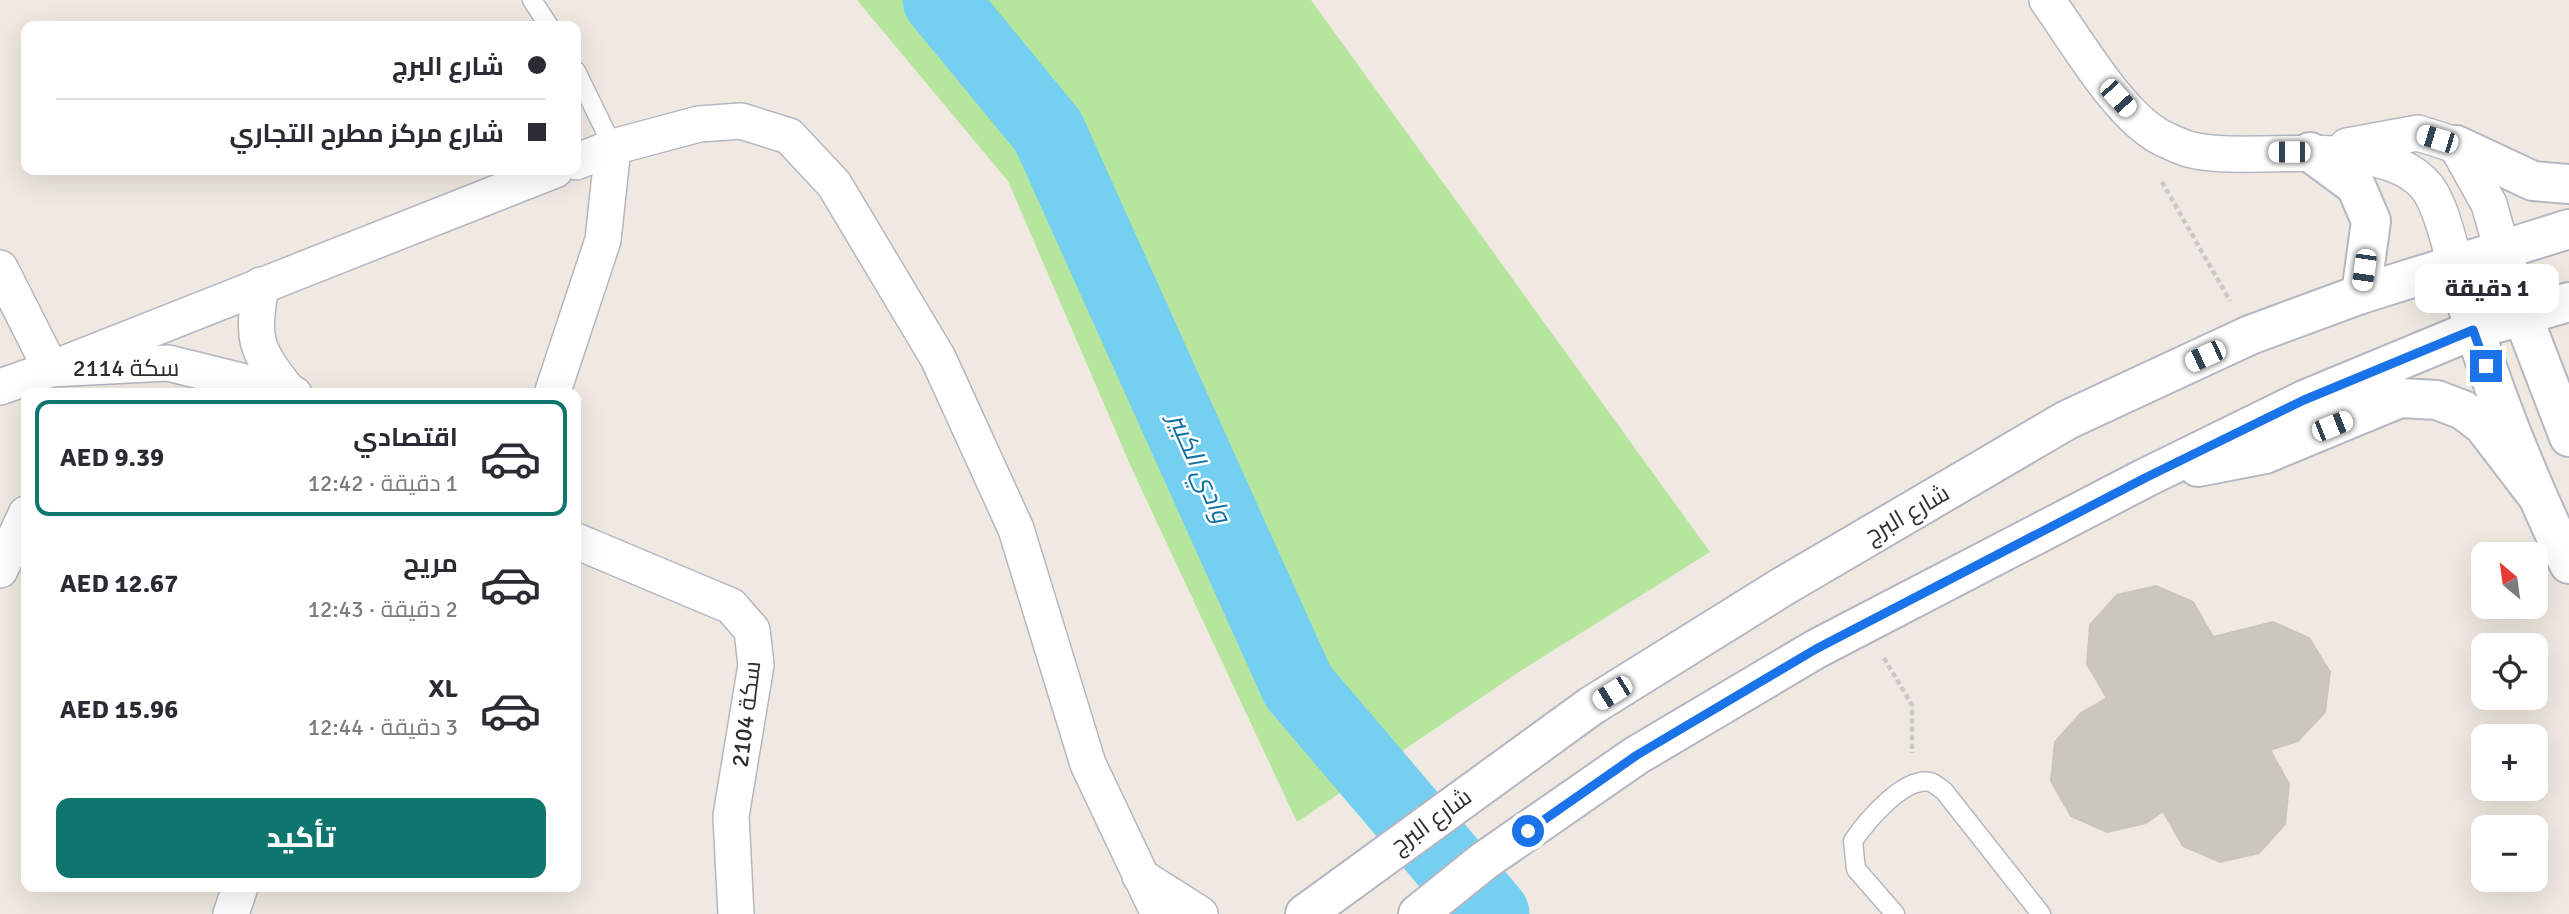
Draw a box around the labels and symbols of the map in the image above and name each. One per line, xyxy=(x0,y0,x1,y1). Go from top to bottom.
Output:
car xyxy=(2097,75,2140,121)
car xyxy=(2414,123,2461,155)
car xyxy=(2269,142,2311,163)
car xyxy=(2351,248,2378,292)
callout: 1 دقيقة xyxy=(2414,264,2558,314)
car xyxy=(2182,338,2229,374)
route end xyxy=(2470,350,2502,382)
street label: سكة 2114 xyxy=(73,353,179,383)
water label: وادي الكبير xyxy=(1156,405,1238,531)
car xyxy=(2309,408,2356,444)
street label: شارع البرج xyxy=(1859,478,1955,551)
north arrow xyxy=(2471,542,2548,620)
street label: سكة 2104 xyxy=(725,659,767,769)
car xyxy=(1589,673,1636,713)
street label: شارع البرج xyxy=(1385,782,1478,861)
route start xyxy=(1512,815,1544,847)

